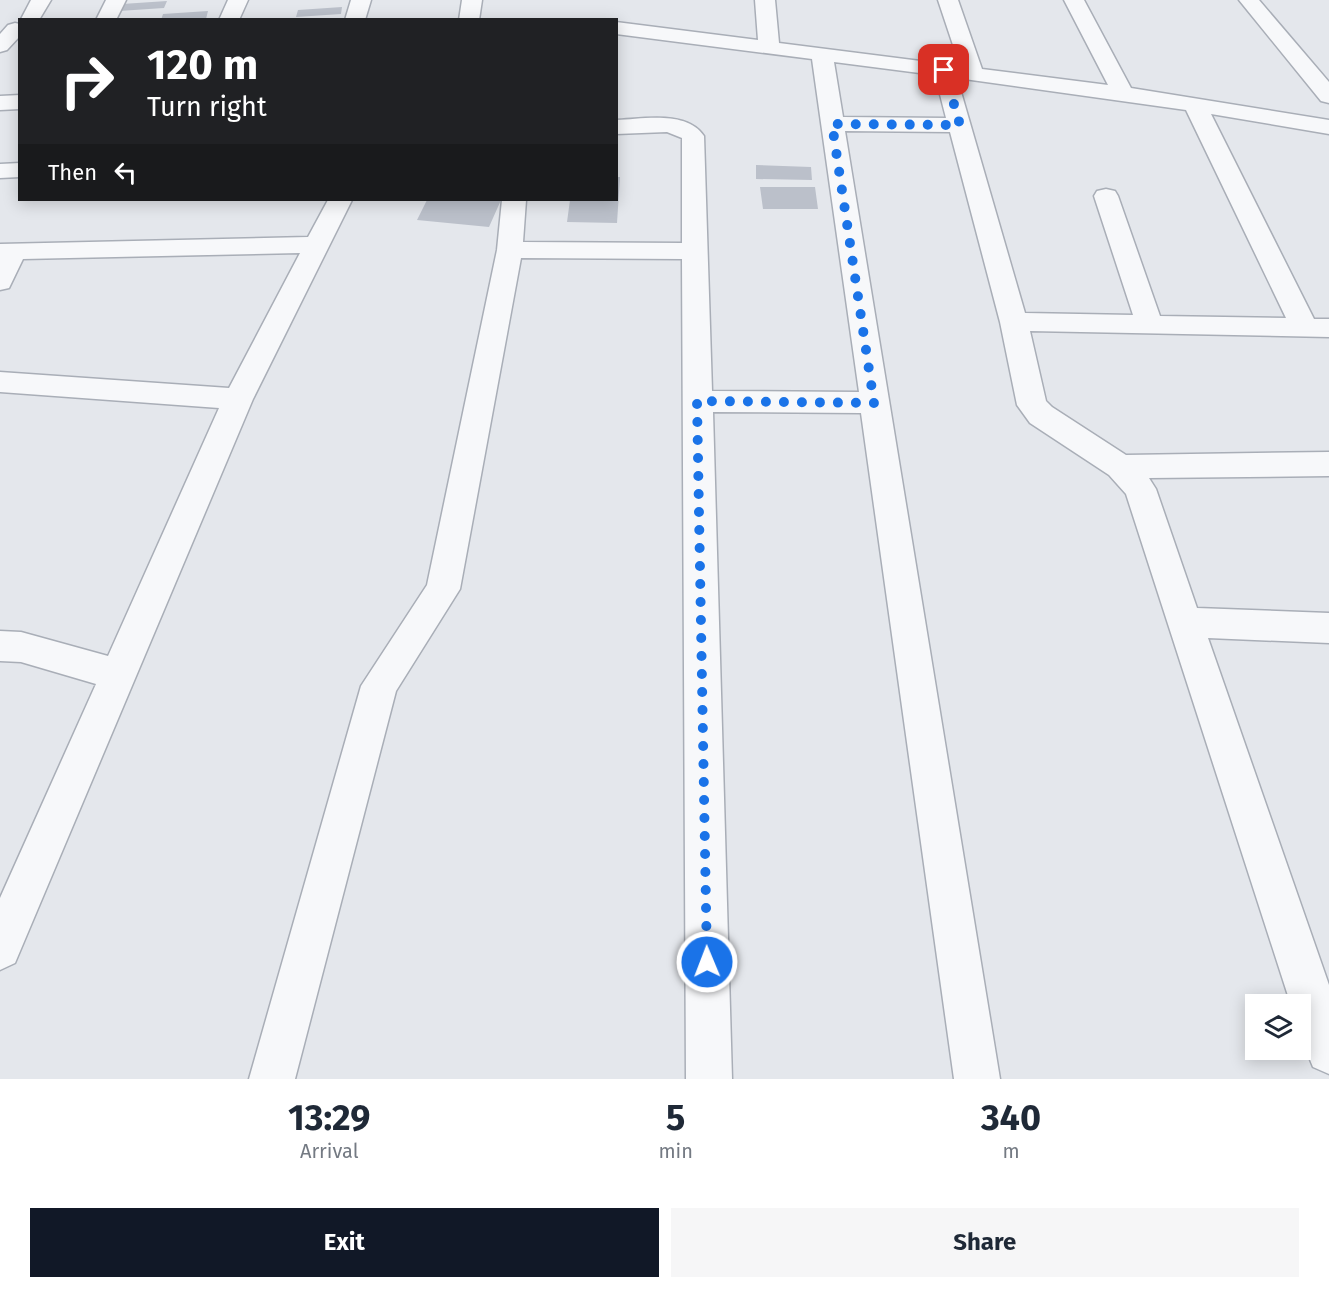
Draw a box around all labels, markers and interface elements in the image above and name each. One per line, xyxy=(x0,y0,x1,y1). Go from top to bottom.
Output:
text: 120 m xyxy=(147,40,258,90)
icon: right xyxy=(48,42,126,120)
pin xyxy=(918,44,969,95)
icon: arrive xyxy=(927,53,960,86)
text: Turn right xyxy=(147,91,267,123)
icon: left xyxy=(109,156,142,189)
text: Then xyxy=(48,159,97,186)
position arrow xyxy=(675,930,739,994)
map controls xyxy=(1245,994,1311,1060)
button: layers xyxy=(1245,994,1311,1060)
text: 13:29 xyxy=(288,1096,370,1140)
text: 5 xyxy=(666,1096,685,1140)
text: 340 xyxy=(981,1096,1041,1140)
text: Arrival xyxy=(300,1139,359,1163)
text: min xyxy=(658,1139,693,1163)
text: m xyxy=(1002,1139,1020,1163)
button: Exit xyxy=(30,1208,659,1277)
button: Share xyxy=(671,1208,1299,1277)

